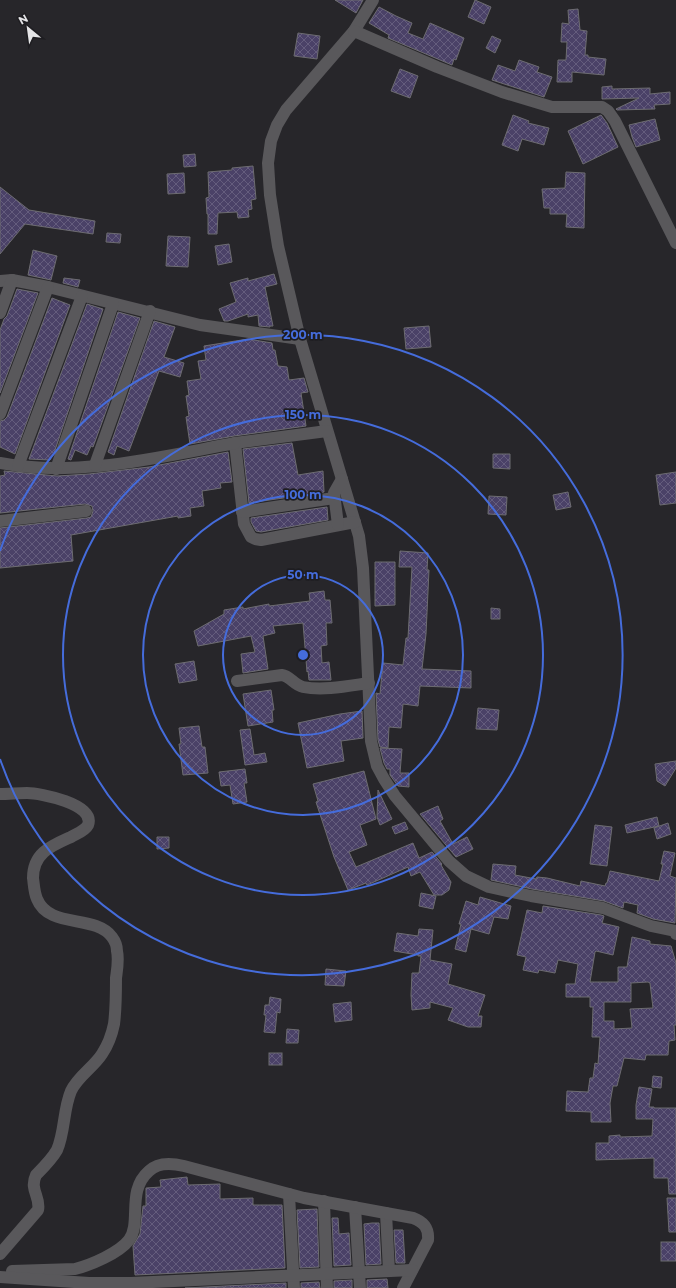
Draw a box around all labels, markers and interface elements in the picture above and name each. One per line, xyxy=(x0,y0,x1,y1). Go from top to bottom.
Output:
north arrow xyxy=(8,8,48,48)
text: N xyxy=(16,11,30,28)
text: 200 m xyxy=(283,327,323,342)
text: 150 m xyxy=(285,407,321,422)
text: 100 m xyxy=(285,487,321,502)
text: 50 m xyxy=(287,567,319,582)
centre of rings xyxy=(296,648,310,662)

